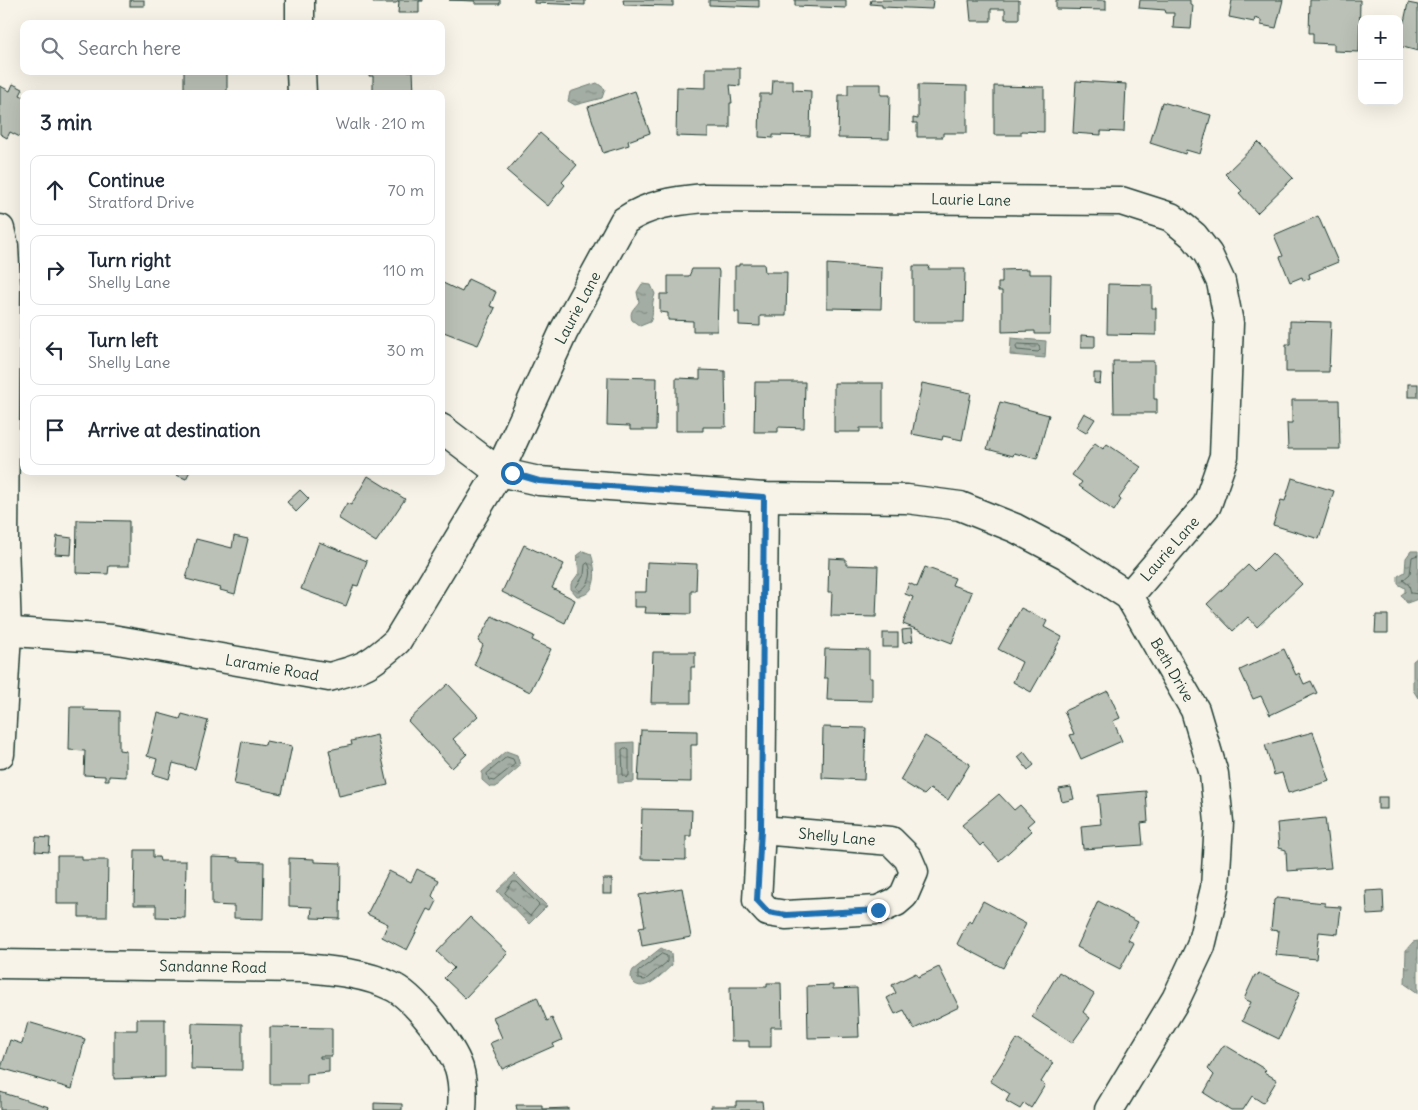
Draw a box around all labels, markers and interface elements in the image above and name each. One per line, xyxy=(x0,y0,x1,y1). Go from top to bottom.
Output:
map controls xyxy=(1358,15,1403,105)
button: + xyxy=(1358,15,1403,60)
search box xyxy=(20,20,445,75)
icon: search xyxy=(38,34,66,62)
text: Search here xyxy=(78,36,181,60)
button: − xyxy=(1358,60,1403,105)
text: 3 min xyxy=(40,109,92,136)
text: Walk · 210 m xyxy=(335,113,425,133)
text: Continue xyxy=(88,168,165,192)
icon: ahead xyxy=(41,176,69,204)
text: 70 m xyxy=(388,180,424,200)
street label: Laurie Lane xyxy=(931,189,1011,210)
text: Stratford Drive xyxy=(88,192,194,212)
text: Turn right xyxy=(88,248,171,272)
icon: right xyxy=(41,256,69,284)
text: 110 m xyxy=(383,260,424,280)
street label: Laurie Lane xyxy=(550,268,605,347)
text: Shelly Lane xyxy=(88,272,170,292)
text: Turn left xyxy=(88,328,158,352)
icon: left xyxy=(41,336,69,364)
text: 30 m xyxy=(387,340,424,360)
text: Shelly Lane xyxy=(88,352,170,372)
icon: arrive xyxy=(41,416,69,444)
text: Arrive at destination xyxy=(88,418,261,442)
route start xyxy=(501,462,524,485)
street label: Laurie Lane xyxy=(1136,512,1203,585)
street label: Beth Drive xyxy=(1147,634,1198,705)
street label: Laramie Road xyxy=(224,650,320,685)
street label: Shelly Lane xyxy=(798,824,876,849)
route end xyxy=(867,899,890,922)
street label: Sandanne Road xyxy=(159,956,267,977)

